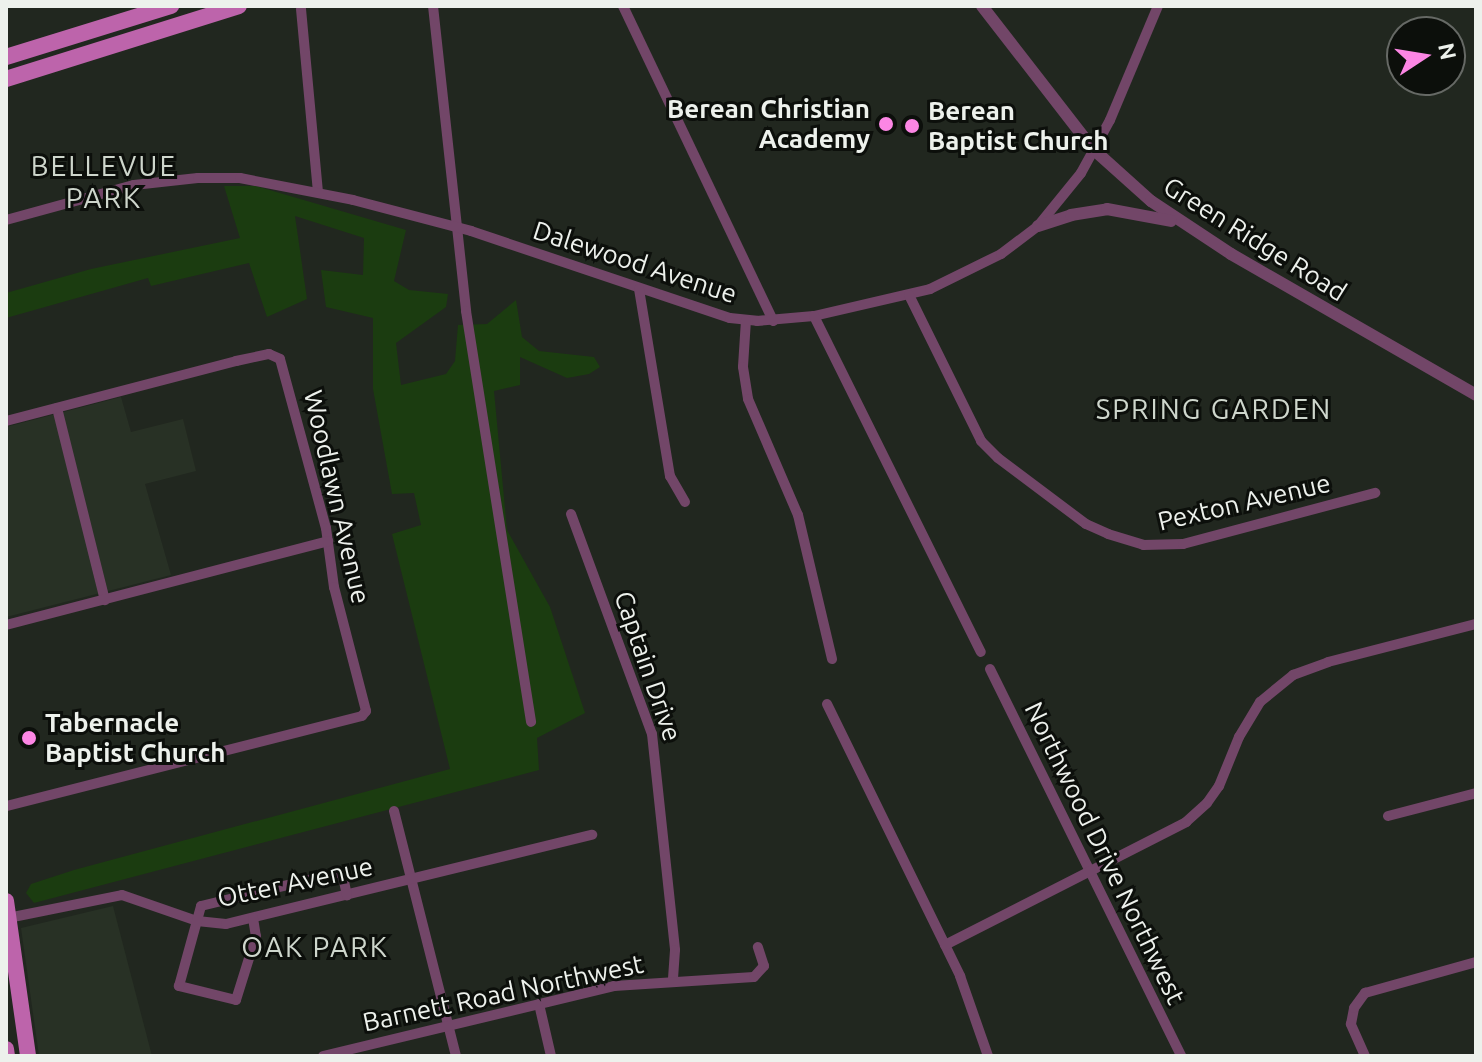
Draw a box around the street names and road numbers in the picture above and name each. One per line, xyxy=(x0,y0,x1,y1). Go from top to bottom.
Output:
street label: Green Ridge Road xyxy=(1158,170,1352,308)
street label: Dalewood Avenue xyxy=(529,214,741,310)
street label: Woodlawn Avenue xyxy=(297,387,377,607)
street label: Pexton Avenue xyxy=(1155,467,1333,537)
street label: Captain Drive xyxy=(608,587,688,745)
street label: Northwood Drive Northwest xyxy=(1018,697,1192,1009)
street label: Otter Avenue xyxy=(214,850,376,914)
street label: Barnett Road Northwest xyxy=(360,948,646,1038)

